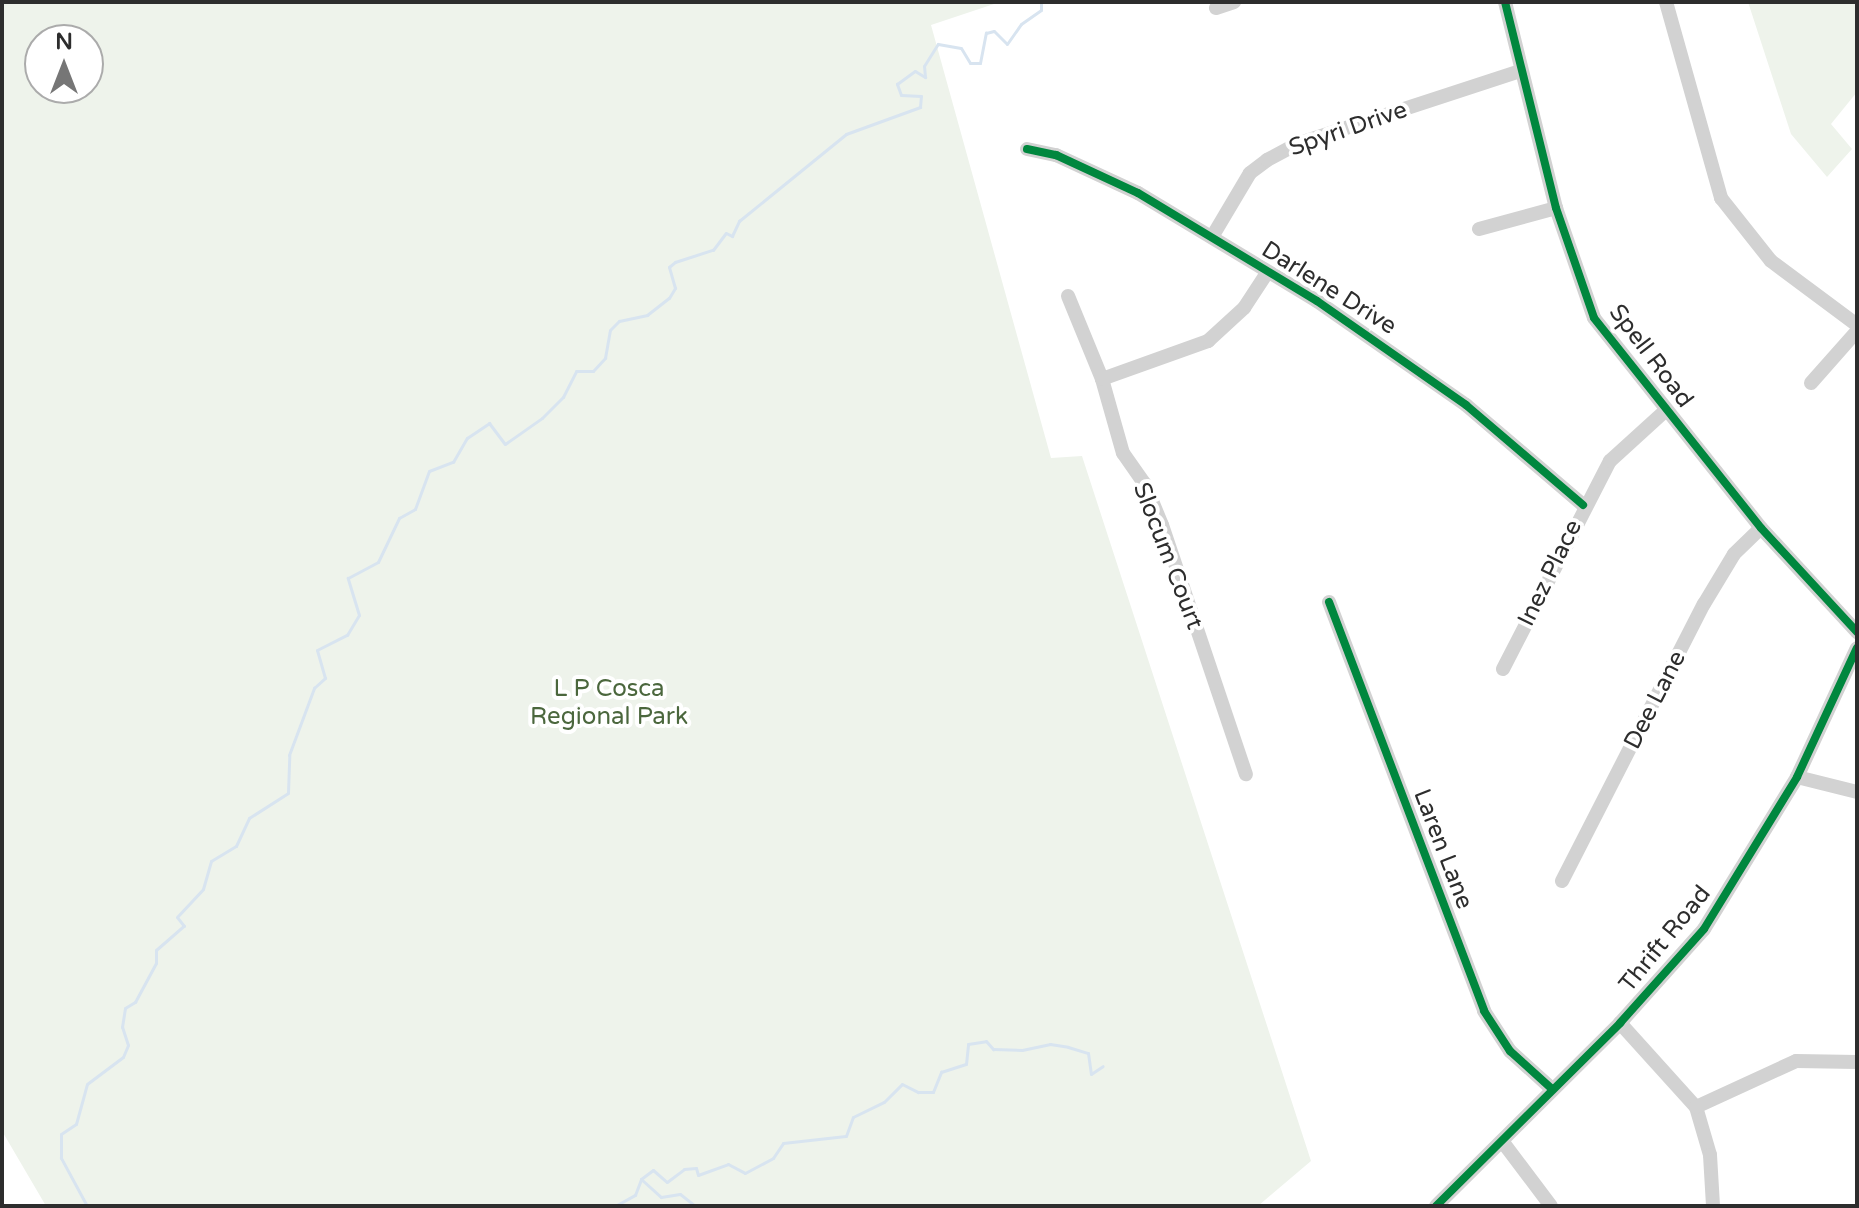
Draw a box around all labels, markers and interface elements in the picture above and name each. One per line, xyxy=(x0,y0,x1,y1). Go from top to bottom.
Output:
north arrow xyxy=(24,24,104,104)
text: N xyxy=(55,29,73,55)
street label: Spyri Drive xyxy=(1285,95,1411,163)
street label: Darlene Drive xyxy=(1256,235,1402,341)
street label: Spell Road xyxy=(1603,299,1699,413)
street label: Slocum Court xyxy=(1127,479,1209,633)
street label: Inez Place xyxy=(1512,515,1588,631)
street label: Dee Lane xyxy=(1618,646,1692,754)
park label: L P Cosca Regional Park xyxy=(530,675,688,731)
street label: Laren Lane xyxy=(1407,785,1479,913)
street label: Thrift Road xyxy=(1613,880,1717,998)

